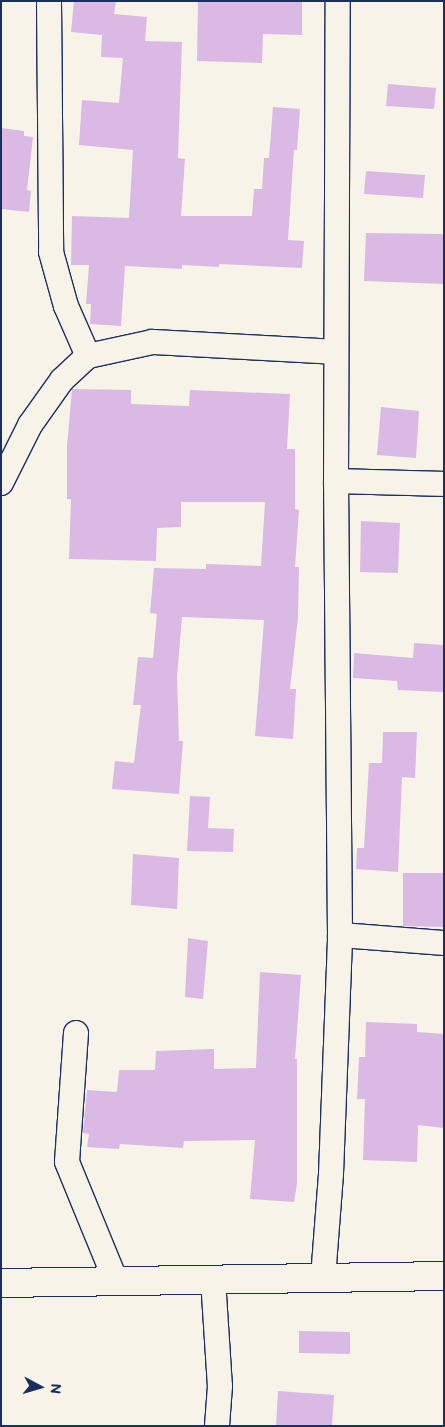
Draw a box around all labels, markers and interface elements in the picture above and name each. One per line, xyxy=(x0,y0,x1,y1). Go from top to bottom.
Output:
north arrow xyxy=(15,1362,65,1412)
text: N xyxy=(46,1382,64,1395)

